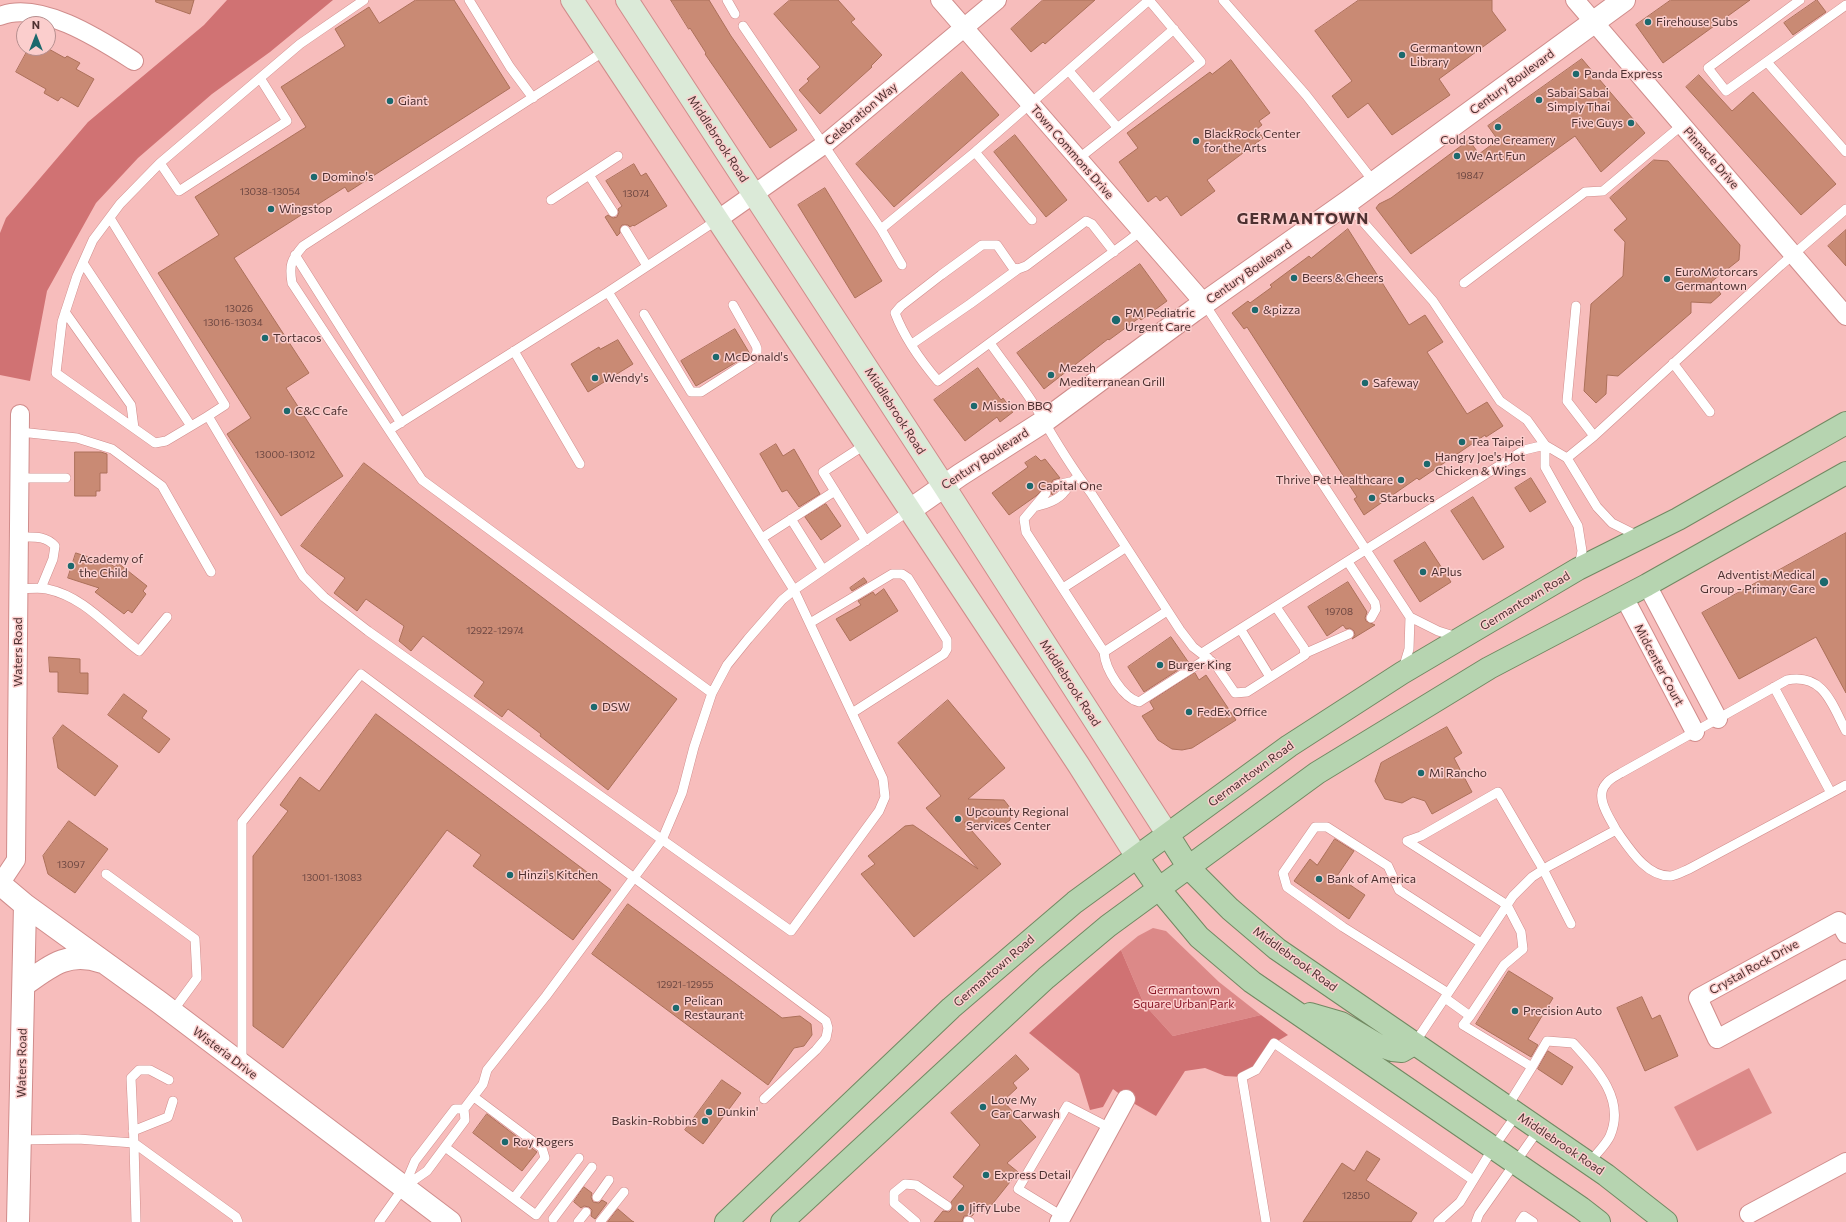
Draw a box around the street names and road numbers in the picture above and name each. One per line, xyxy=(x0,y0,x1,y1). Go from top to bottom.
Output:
street label: Century Boulevard xyxy=(1467,46,1557,118)
street label: Celebration Way xyxy=(822,79,900,149)
street label: Middlebrook Road xyxy=(685,93,751,185)
street label: Town Commons Drive xyxy=(1027,102,1117,202)
street label: Pinnacle Drive xyxy=(1680,124,1742,192)
street label: Century Boulevard xyxy=(1203,237,1295,307)
street label: Middlebrook Road xyxy=(862,365,928,457)
street label: Century Boulevard xyxy=(939,425,1031,493)
street label: Germantown Road xyxy=(1478,569,1572,633)
street label: Waters Road xyxy=(11,617,25,687)
street label: Midcenter Court xyxy=(1631,622,1687,708)
street label: Middlebrook Road xyxy=(1037,637,1103,729)
street label: Germantown Road xyxy=(1205,738,1297,810)
street label: Middlebrook Road xyxy=(1250,924,1340,994)
street label: Germantown Road xyxy=(951,932,1037,1010)
street label: Crystal Rock Drive xyxy=(1707,937,1801,997)
street label: Wisteria Drive xyxy=(190,1024,260,1082)
street label: Waters Road xyxy=(14,1028,30,1098)
street label: Middlebrook Road xyxy=(1515,1110,1607,1178)

